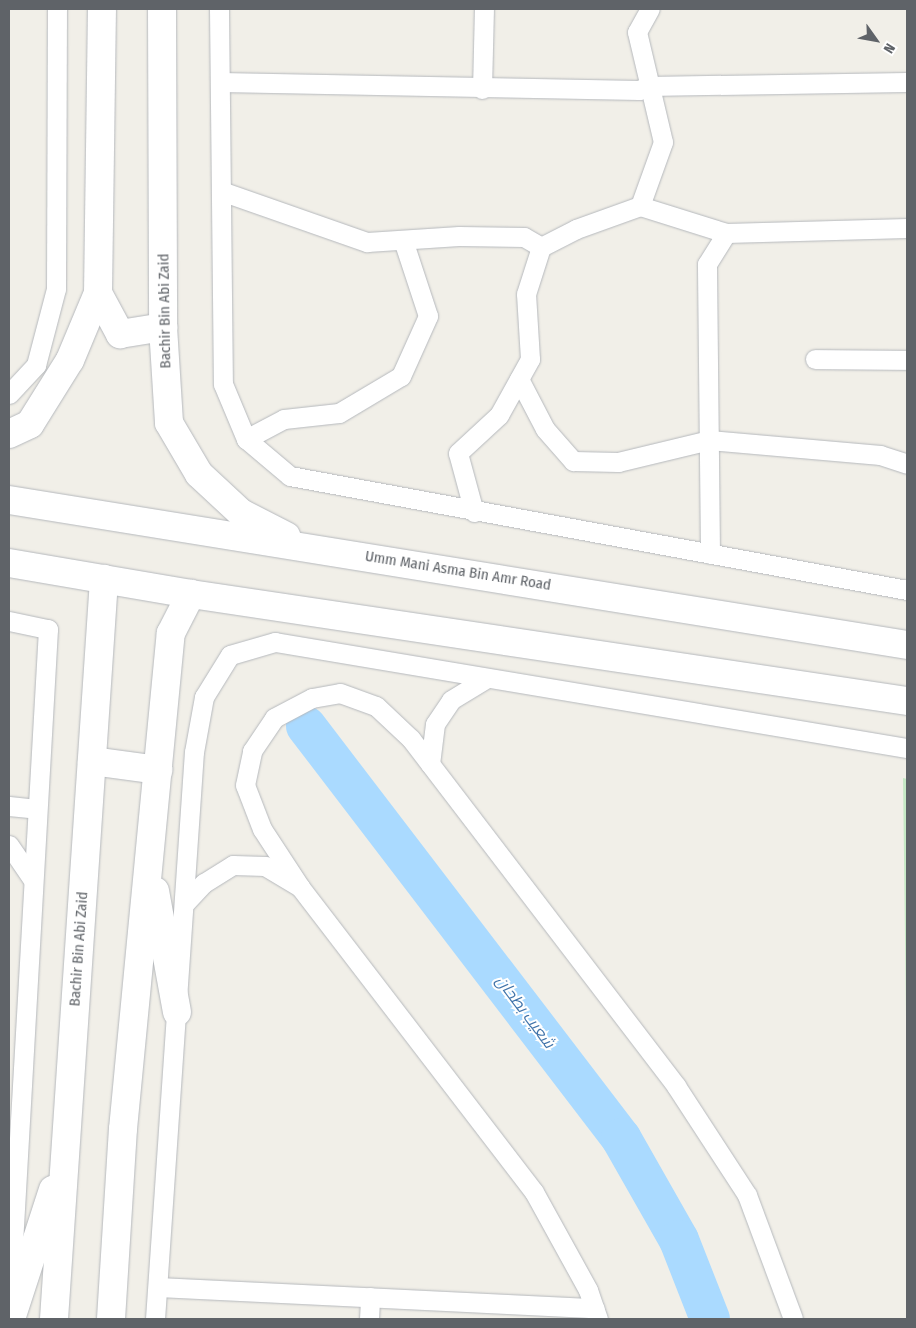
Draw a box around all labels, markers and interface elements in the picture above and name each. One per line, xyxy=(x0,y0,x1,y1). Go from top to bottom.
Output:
north arrow xyxy=(851,15,901,65)
text: N xyxy=(880,40,899,56)
street label: Bachir Bin Abi Zaid xyxy=(155,253,175,369)
street label: Umm Mani Asma Bin Amr Road xyxy=(364,547,552,595)
street label: Bachir Bin Abi Zaid xyxy=(66,891,92,1007)
water label: شعيب بطحان xyxy=(491,972,559,1052)

